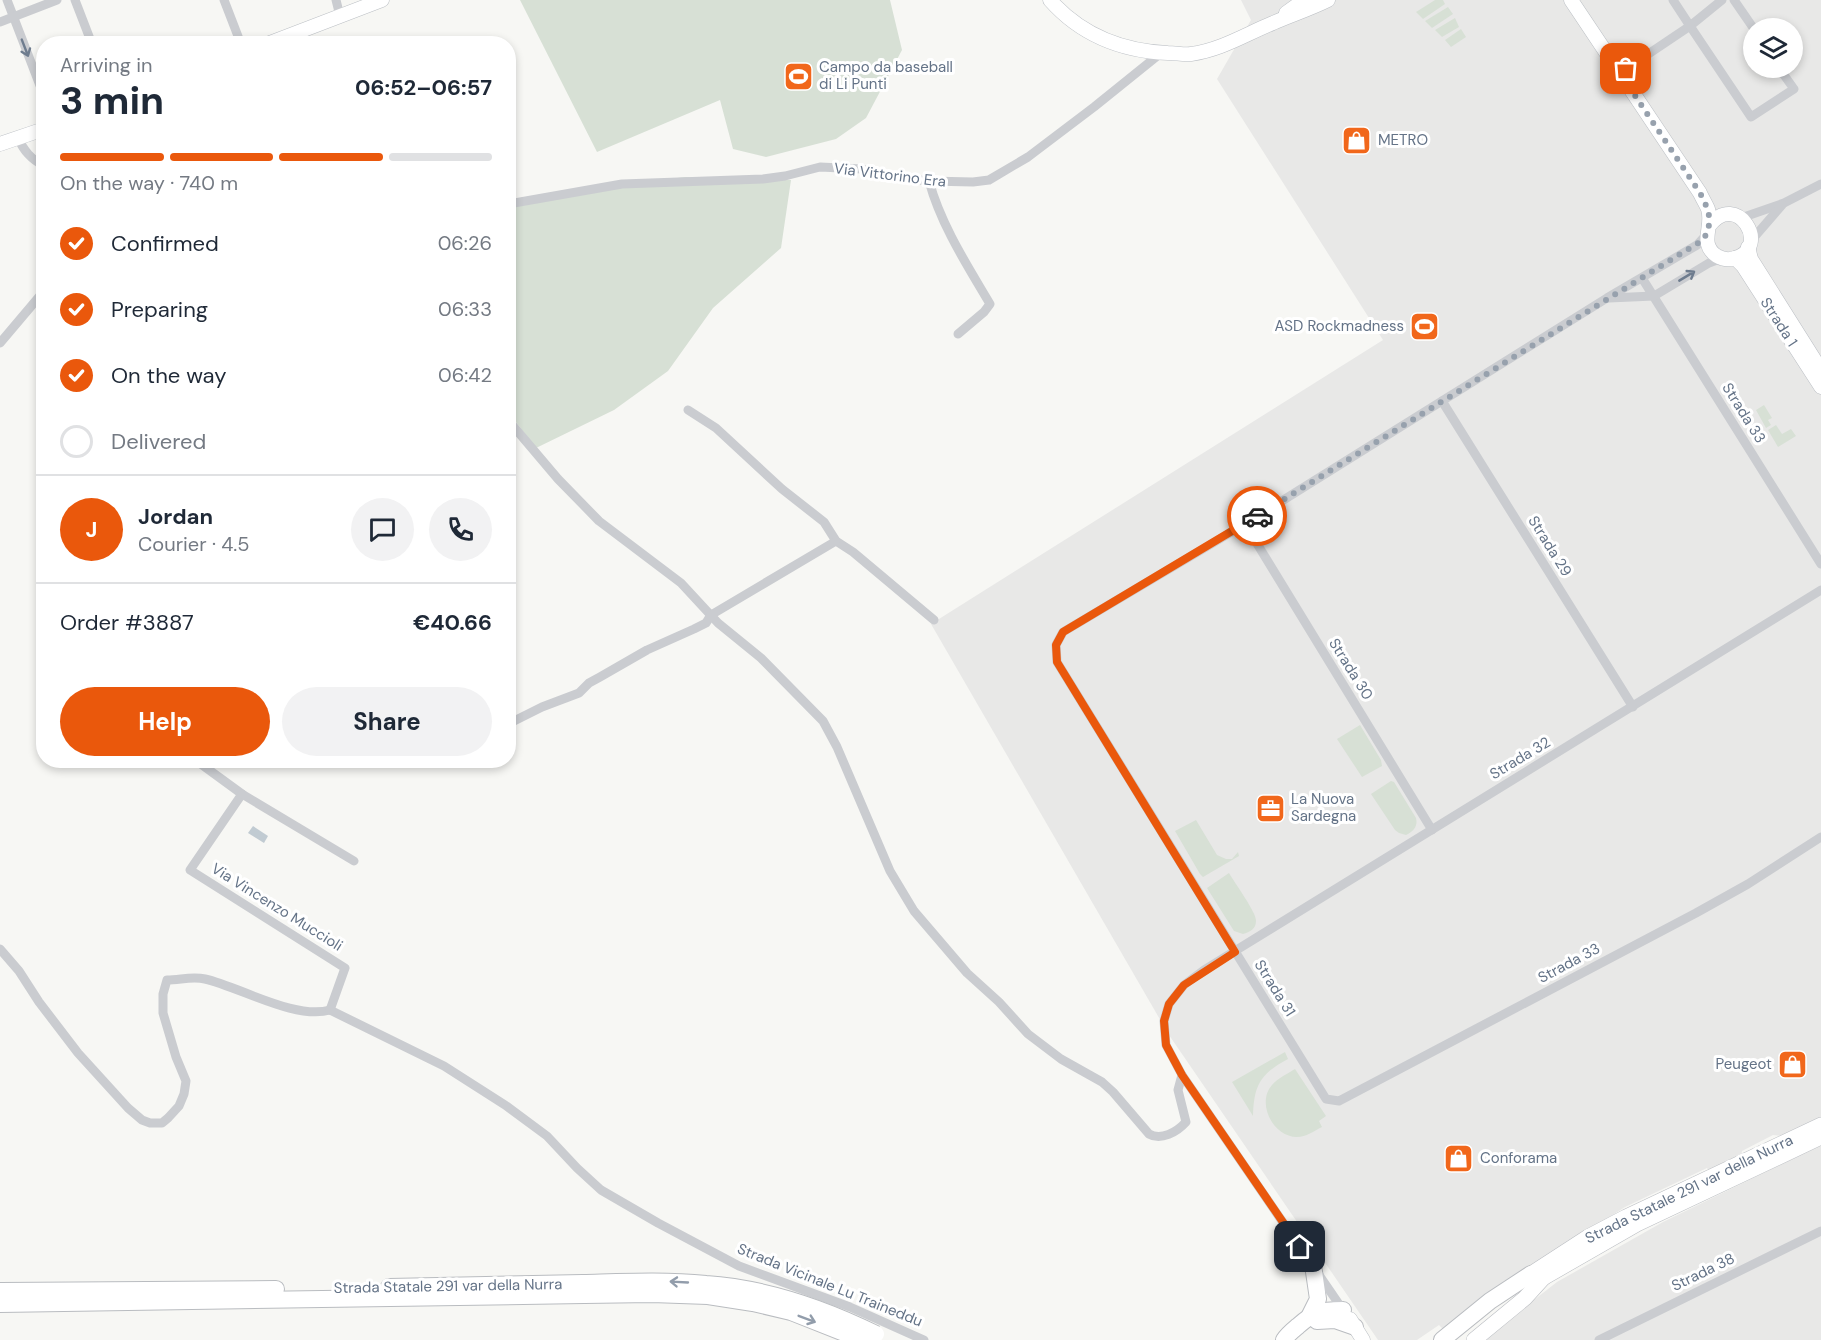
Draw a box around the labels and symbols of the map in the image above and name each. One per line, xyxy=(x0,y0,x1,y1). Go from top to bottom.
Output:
one-way arrow xyxy=(21,38,32,57)
pin xyxy=(1600,43,1651,94)
place label: Campo da baseball di Li Punti xyxy=(819,57,953,94)
sports icon: Campo da baseball di Li Punti xyxy=(782,60,814,92)
shop icon: METRO xyxy=(1341,124,1373,156)
place label: METRO xyxy=(1378,130,1428,150)
street label: Via Vittorino Era xyxy=(833,158,947,192)
one-way arrow xyxy=(1678,269,1695,281)
street label: Strada 1 xyxy=(1756,294,1802,350)
sports icon: ASD Rockmadness xyxy=(1409,310,1441,342)
place label: ASD Rockmadness xyxy=(1274,316,1404,336)
street label: Strada 33 xyxy=(1718,379,1770,447)
courier xyxy=(1227,486,1287,546)
street label: Strada 29 xyxy=(1524,512,1576,580)
street label: Strada 30 xyxy=(1324,634,1378,704)
street label: Strada 32 xyxy=(1486,732,1554,784)
place label: La Nuova Sardegna xyxy=(1291,789,1356,826)
office icon: La Nuova Sardegna xyxy=(1254,792,1286,824)
street label: Via Vincenzo Muccioli xyxy=(208,858,346,956)
street label: Strada 33 xyxy=(1534,938,1604,988)
street label: Strada 31 xyxy=(1250,956,1300,1020)
shop icon: Peugeot xyxy=(1777,1048,1809,1080)
place label: Peugeot xyxy=(1716,1054,1772,1074)
street label: Strada Statale 291 var della Nurra xyxy=(1582,1130,1796,1248)
shop icon: Conforama xyxy=(1443,1142,1475,1174)
place label: Conforama xyxy=(1480,1148,1557,1168)
pin xyxy=(1274,1221,1325,1272)
street label: Strada Vicinale Lu Traineddu xyxy=(734,1239,926,1331)
street label: Strada 38 xyxy=(1668,1248,1738,1296)
street label: Strada Statale 291 var della Nurra xyxy=(333,1274,563,1298)
one-way arrow xyxy=(670,1277,690,1288)
one-way arrow xyxy=(798,1314,816,1325)

